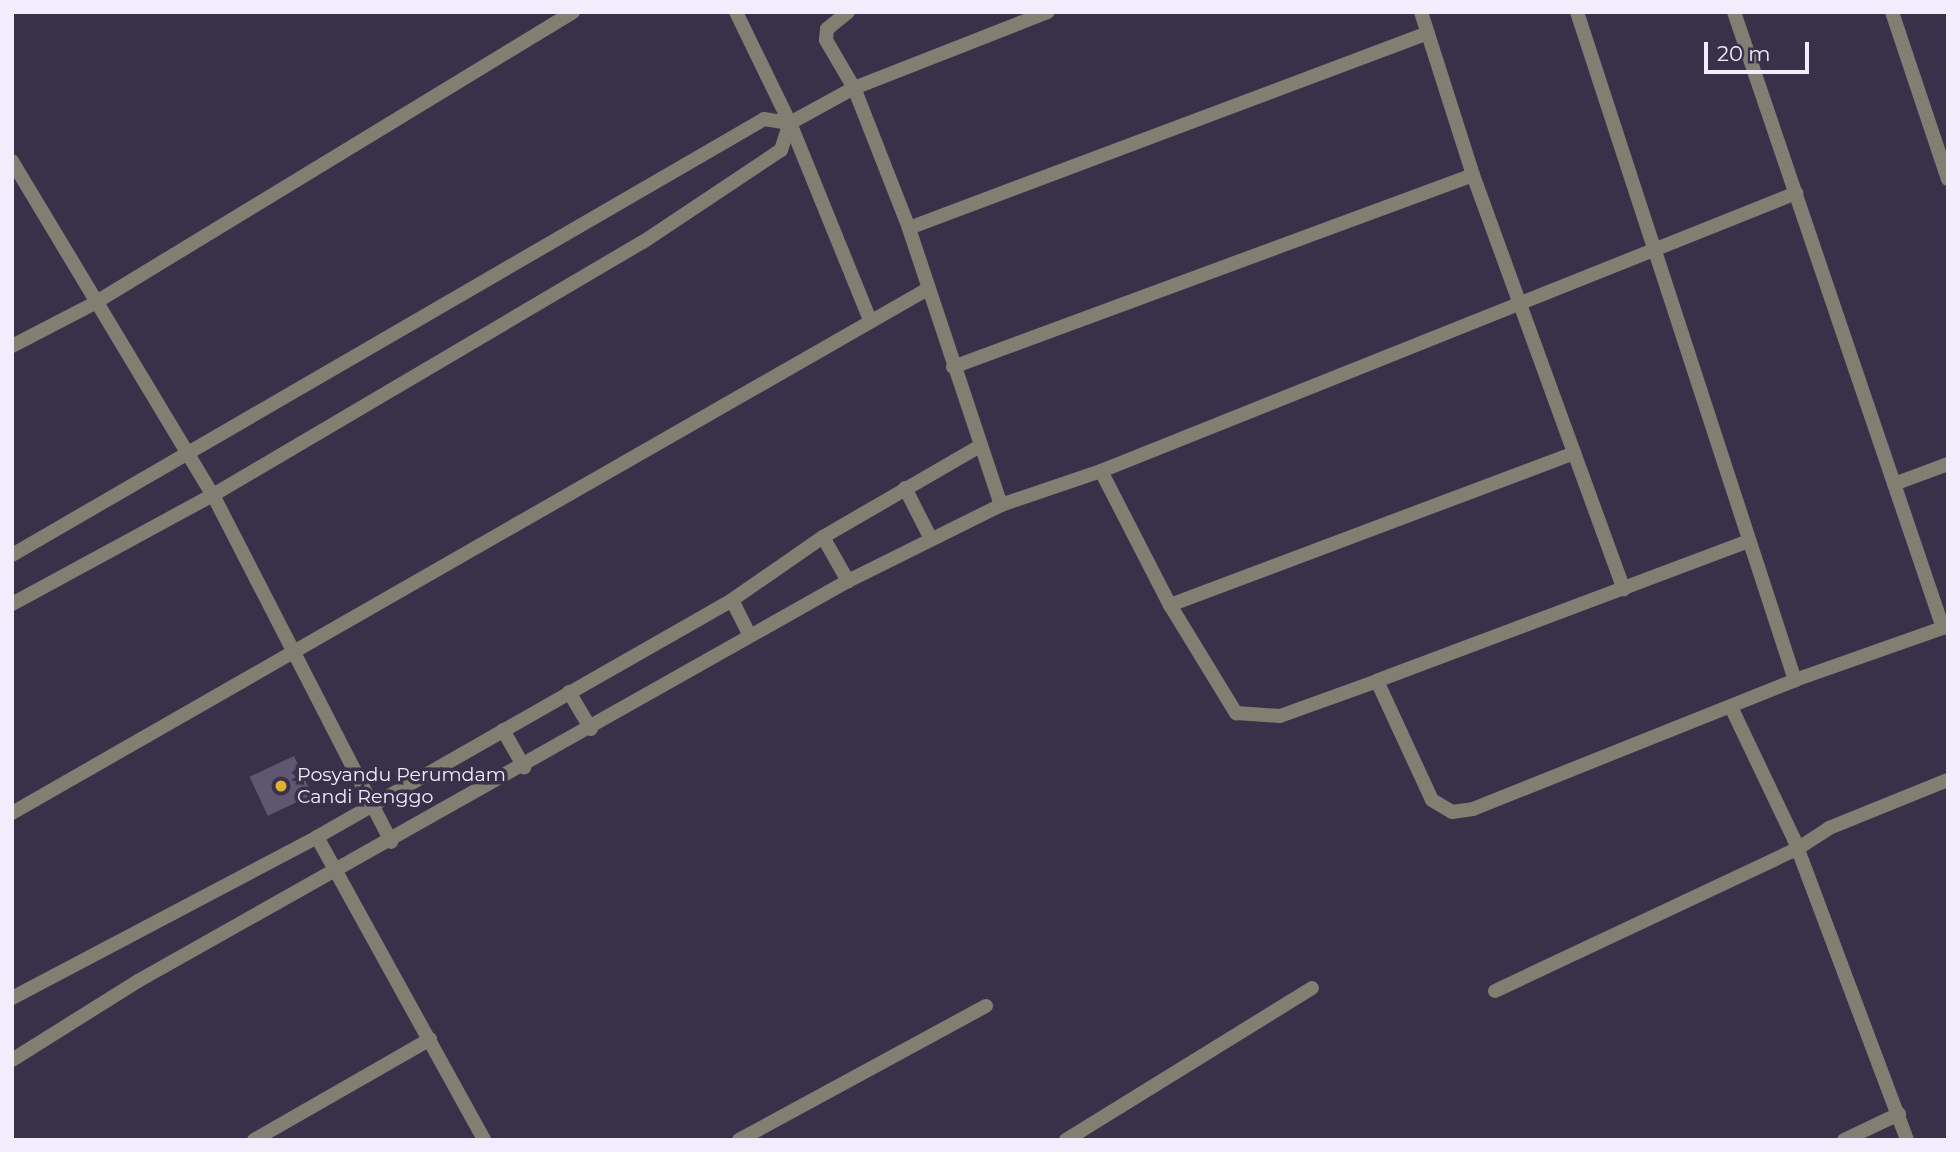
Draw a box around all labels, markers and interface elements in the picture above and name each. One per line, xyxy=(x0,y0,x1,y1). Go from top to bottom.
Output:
scale bar xyxy=(1708,28,1813,72)
text: 20 m xyxy=(1717,41,1771,66)
place label: Posyandu Perumdam Candi Renggo xyxy=(297,764,506,808)
marker: Posyandu Perumdam Candi Renggo xyxy=(271,776,291,796)

